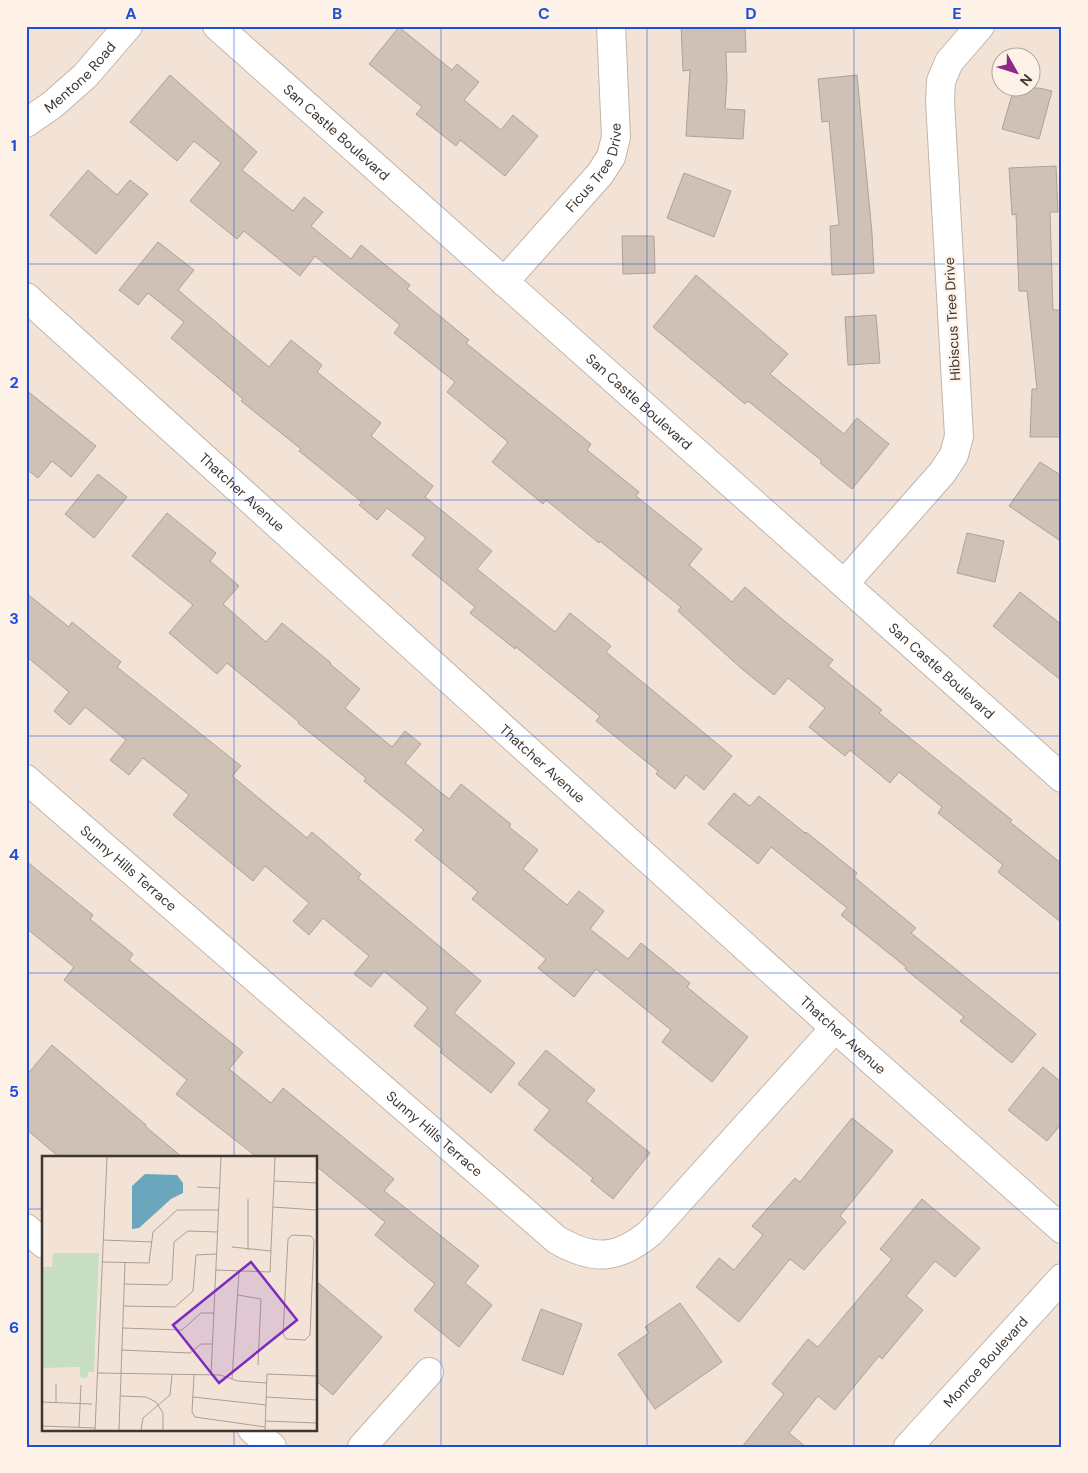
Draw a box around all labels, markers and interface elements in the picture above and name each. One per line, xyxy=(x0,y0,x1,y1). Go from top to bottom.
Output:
text: A xyxy=(125,3,137,24)
text: B xyxy=(332,3,342,24)
text: C xyxy=(538,3,550,24)
text: D xyxy=(745,3,757,24)
text: E xyxy=(952,3,962,24)
street label: Mentone Road xyxy=(41,38,119,117)
north arrow xyxy=(990,48,1040,98)
text: N xyxy=(1016,71,1036,90)
street label: San Castle Boulevard xyxy=(280,80,393,184)
street label: Ficus Tree Drive xyxy=(562,123,625,216)
text: 1 xyxy=(11,135,17,156)
street label: Hibiscus Tree Drive xyxy=(940,257,964,381)
street label: San Castle Boulevard xyxy=(582,350,696,454)
text: 2 xyxy=(9,372,19,393)
street label: Thatcher Avenue xyxy=(195,449,288,535)
text: 3 xyxy=(9,608,19,629)
street label: San Castle Boulevard xyxy=(885,619,998,723)
street label: Thatcher Avenue xyxy=(496,720,589,807)
street label: Sunny Hills Terrace xyxy=(77,821,181,915)
text: 4 xyxy=(9,844,19,865)
street label: Thatcher Avenue xyxy=(796,992,890,1078)
text: 5 xyxy=(9,1081,19,1102)
street label: Sunny Hills Terrace xyxy=(383,1087,487,1180)
inset map xyxy=(42,1156,318,1430)
street label: Monroe Boulevard xyxy=(939,1313,1032,1411)
text: 6 xyxy=(9,1317,19,1338)

